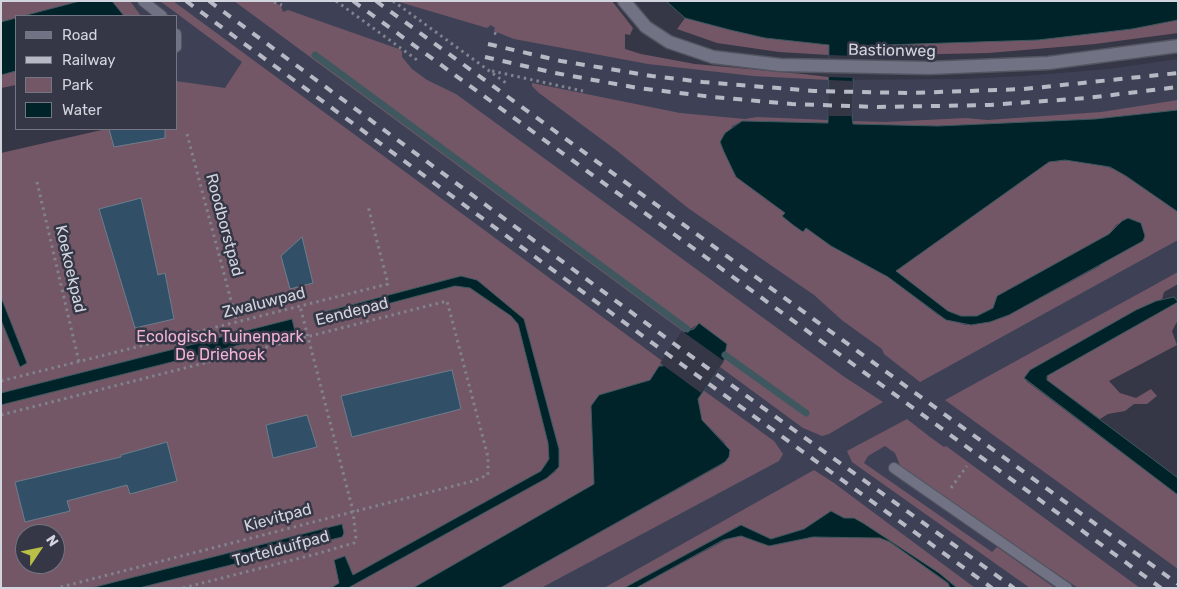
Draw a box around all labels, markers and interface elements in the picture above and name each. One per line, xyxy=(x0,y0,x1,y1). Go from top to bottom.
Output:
legend xyxy=(15,15,178,130)
text: Road xyxy=(62,26,98,44)
street label: Bastionweg xyxy=(848,41,936,61)
text: Railway xyxy=(62,51,116,69)
text: Park xyxy=(62,76,93,94)
text: Water xyxy=(62,101,102,119)
street label: Roodborstpad xyxy=(201,172,247,278)
street label: Koekoekpad xyxy=(51,223,89,315)
street label: Zwaluwpad xyxy=(220,283,308,323)
street label: Eendepad xyxy=(313,294,391,330)
park label: Ecologisch Tuinenpark De Driehoek xyxy=(136,327,304,365)
street label: Kievitpad xyxy=(242,500,314,536)
north arrow xyxy=(15,524,65,574)
street label: Tortelduifpad xyxy=(231,527,331,571)
text: N xyxy=(42,532,62,550)

